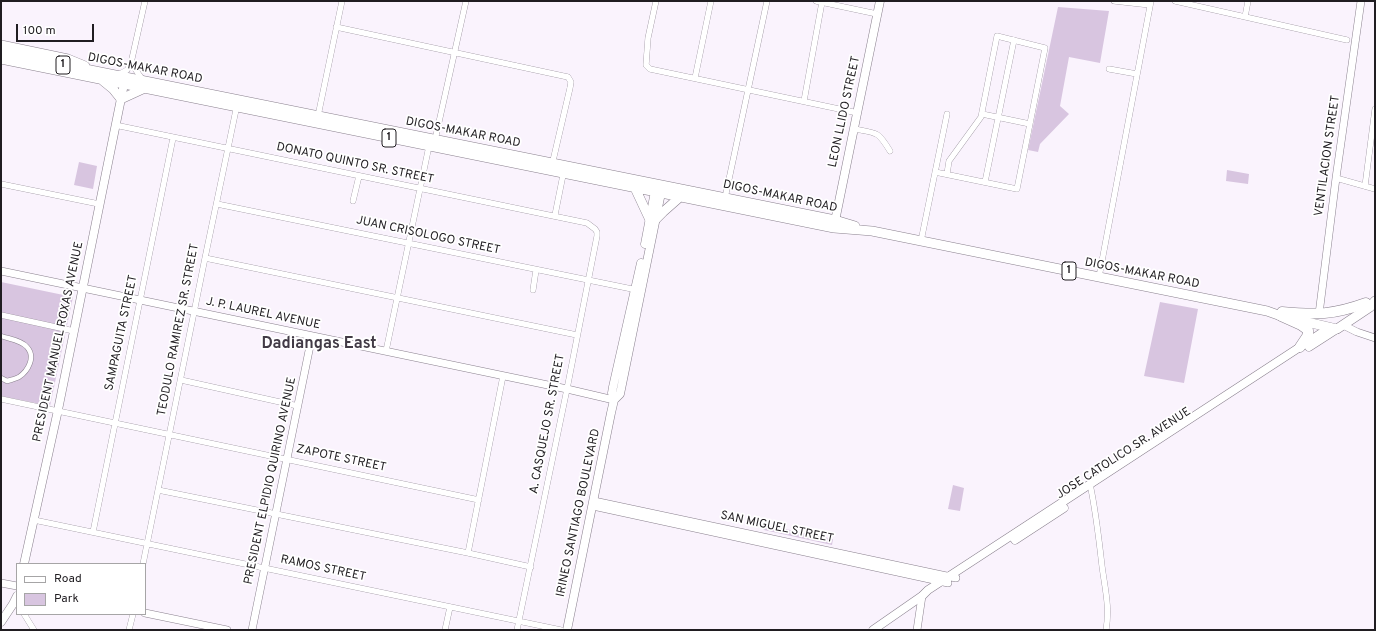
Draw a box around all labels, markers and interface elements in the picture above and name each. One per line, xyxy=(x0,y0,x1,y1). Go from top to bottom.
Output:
scale bar xyxy=(18,16,96,42)
text: 100 m xyxy=(23,23,56,39)
street label: DIGOS-MAKAR ROAD xyxy=(86,51,204,87)
street label: LEON LLIDO STREET xyxy=(826,55,864,169)
road number: 1 xyxy=(56,56,70,74)
street label: VENTILACION STREET xyxy=(1312,95,1344,217)
street label: DIGOS-MAKAR ROAD xyxy=(404,115,522,151)
road number: 1 xyxy=(382,129,396,147)
street label: DONATO QUINTO SR. STREET xyxy=(275,140,435,188)
street label: DIGOS-MAKAR ROAD xyxy=(721,178,839,216)
street label: JUAN CRISOLOGO STREET xyxy=(355,214,501,258)
street label: PRESIDENT MANUEL ROXAS AVENUE xyxy=(31,241,87,443)
street label: TEODULO RAMIREZ SR. STREET xyxy=(155,243,203,417)
street label: DIGOS-MAKAR ROAD xyxy=(1083,256,1201,292)
road number: 1 xyxy=(1062,262,1076,280)
street label: SAMPAGUITA STREET xyxy=(103,274,141,392)
street label: J. P. LAUREL AVENUE xyxy=(205,295,321,333)
district label: Dadiangas East xyxy=(261,335,377,355)
street label: A. CASQUEJO SR. STREET xyxy=(527,353,569,495)
street label: PRESIDENT ELPIDIO QUIRINO AVENUE xyxy=(242,376,300,586)
street label: JOSE CATOLICO SR. AVENUE xyxy=(1054,405,1194,503)
street label: IRINEO SANTIAGO BOULEVARD xyxy=(554,427,604,599)
street label: ZAPOTE STREET xyxy=(295,442,387,476)
street label: SAN MIGUEL STREET xyxy=(719,509,835,547)
street label: RAMOS STREET xyxy=(279,553,367,585)
legend xyxy=(16,563,146,615)
text: Road xyxy=(54,571,82,587)
text: Park xyxy=(54,591,79,607)

